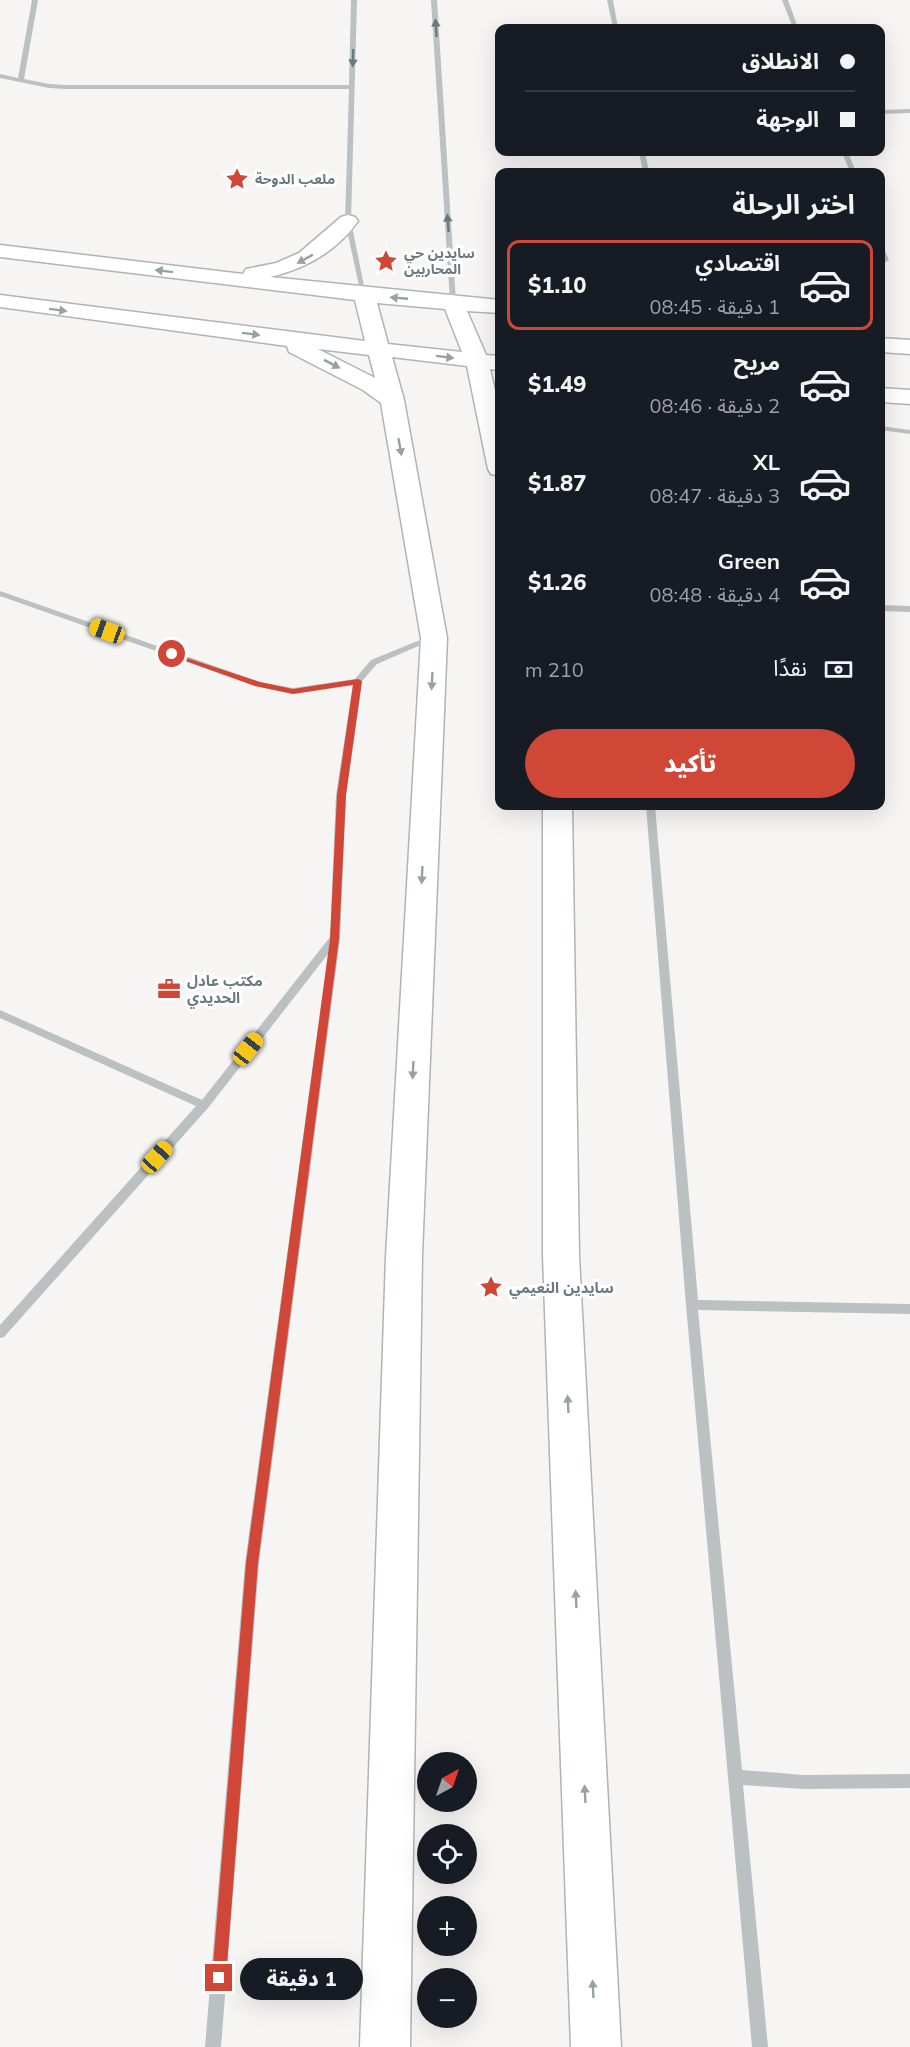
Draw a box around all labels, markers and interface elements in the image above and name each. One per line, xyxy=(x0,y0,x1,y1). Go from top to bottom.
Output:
one-way arrow xyxy=(431,19,440,38)
text: الانطلاق xyxy=(742,47,819,75)
one-way arrow xyxy=(348,49,358,68)
text: الوجهة xyxy=(756,105,819,133)
place icon: ملعب الدوحة xyxy=(224,166,250,192)
place label: ملعب الدوحة xyxy=(255,170,335,188)
text: اختر الرحلة xyxy=(732,187,855,221)
one-way arrow xyxy=(443,213,452,232)
place label: سايدين حي المحاربين xyxy=(404,244,475,278)
place icon: سايدين حي المحاربين xyxy=(373,248,399,274)
text: اقتصادي xyxy=(695,249,780,277)
one-way arrow xyxy=(296,254,313,264)
icon: car xyxy=(798,258,852,312)
one-way arrow xyxy=(154,267,173,276)
text: $1.10 xyxy=(528,271,587,299)
one-way arrow xyxy=(390,293,409,303)
text: 1 دقيقة · 08:45 xyxy=(650,294,780,319)
one-way arrow xyxy=(49,305,68,314)
one-way arrow xyxy=(242,330,261,339)
text: مريح xyxy=(734,348,780,376)
one-way arrow xyxy=(436,352,455,362)
icon: car xyxy=(798,357,852,411)
one-way arrow xyxy=(323,360,340,369)
text: $1.49 xyxy=(528,370,587,398)
text: 2 دقيقة · 08:46 xyxy=(650,393,780,418)
one-way arrow xyxy=(396,437,405,456)
text: XL xyxy=(753,448,780,476)
icon: car xyxy=(798,456,852,510)
text: $1.87 xyxy=(528,469,587,497)
text: 3 دقيقة · 08:47 xyxy=(650,483,780,508)
text: Green xyxy=(718,547,780,575)
icon: car xyxy=(798,555,852,609)
text: $1.26 xyxy=(528,568,587,596)
text: 4 دقيقة · 08:48 xyxy=(650,582,780,607)
car xyxy=(87,616,127,646)
route start xyxy=(158,640,185,667)
icon: cash xyxy=(822,653,855,686)
text: نقدًا xyxy=(773,654,807,682)
text: 210 m xyxy=(525,657,584,682)
one-way arrow xyxy=(427,671,436,690)
button: تأكيد xyxy=(525,729,855,798)
one-way arrow xyxy=(418,866,427,885)
place label: مكتب عادل الحديدي xyxy=(187,971,263,1009)
office icon: مكتب عادل الحديدي xyxy=(156,976,182,1002)
car xyxy=(230,1029,266,1069)
one-way arrow xyxy=(409,1061,418,1080)
car xyxy=(138,1138,176,1176)
place icon: سايدين النعيمي xyxy=(478,1274,504,1300)
place label: سايدين النعيمي xyxy=(509,1278,614,1299)
one-way arrow xyxy=(563,1395,572,1414)
one-way arrow xyxy=(572,1589,581,1608)
north arrow xyxy=(417,1752,477,1812)
map controls xyxy=(417,1752,477,2028)
one-way arrow xyxy=(580,1784,589,1803)
button: locate xyxy=(417,1824,477,1884)
button: + xyxy=(417,1896,477,1956)
callout: 1 دقيقة xyxy=(240,1957,363,1999)
route end xyxy=(205,1964,232,1991)
text: 1 دقيقة xyxy=(267,1966,336,1991)
button: − xyxy=(417,1968,477,2028)
one-way arrow xyxy=(589,1979,598,1998)

